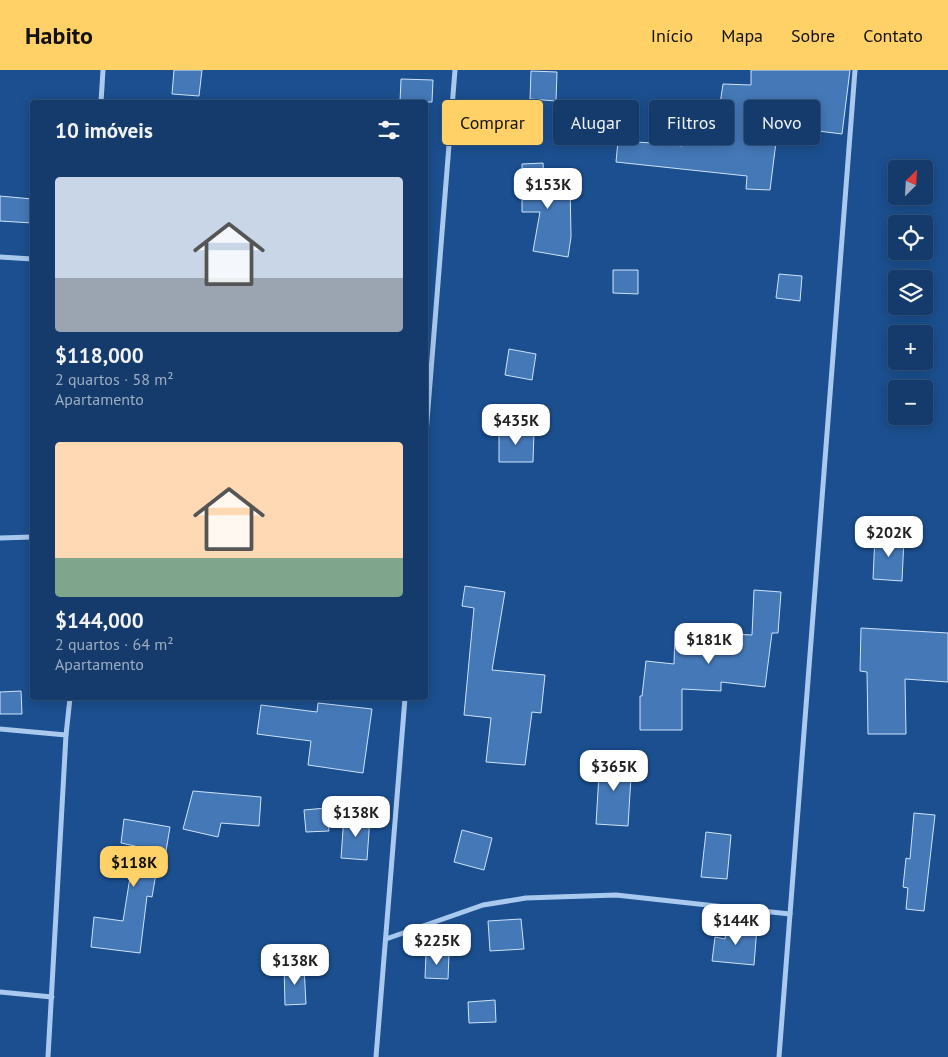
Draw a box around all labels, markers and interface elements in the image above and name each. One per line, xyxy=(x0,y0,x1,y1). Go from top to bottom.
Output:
text: Habito xyxy=(25,20,93,51)
text: Início xyxy=(651,24,693,47)
text: Mapa xyxy=(721,24,763,47)
text: Sobre xyxy=(791,24,835,47)
text: Contato xyxy=(863,24,923,47)
chip: Comprar xyxy=(442,100,543,145)
chip: Alugar xyxy=(553,100,639,145)
chip: Filtros xyxy=(649,100,734,145)
chip: Novo xyxy=(744,100,820,145)
icon: filters xyxy=(375,116,403,144)
text: 10 imóveis xyxy=(55,117,153,144)
north arrow xyxy=(888,160,932,205)
map controls xyxy=(888,160,933,425)
pin: $153K xyxy=(513,168,583,210)
text: $153K xyxy=(525,174,571,194)
icon: home xyxy=(184,209,274,299)
button: locate xyxy=(888,215,933,260)
button: layers xyxy=(888,270,933,315)
button: + xyxy=(888,325,933,370)
text: $118,000 xyxy=(55,342,144,369)
text: 2 quartos · 58 m² xyxy=(55,369,173,389)
button: − xyxy=(888,380,933,425)
text: Apartamento xyxy=(55,389,144,409)
pin: $435K xyxy=(481,404,551,446)
text: $435K xyxy=(493,410,539,430)
icon: home xyxy=(184,474,274,564)
pin: $202K xyxy=(854,516,924,558)
text: $202K xyxy=(866,522,912,542)
text: $144,000 xyxy=(55,607,144,634)
pin: $181K xyxy=(674,622,744,665)
text: $181K xyxy=(686,629,732,649)
text: 2 quartos · 64 m² xyxy=(55,634,173,654)
text: Apartamento xyxy=(55,654,144,674)
pin: $365K xyxy=(579,750,649,792)
text: $365K xyxy=(591,756,637,776)
pin: $138K xyxy=(321,796,391,838)
text: $138K xyxy=(333,802,379,822)
pin: $118K xyxy=(99,846,169,888)
text: $118K xyxy=(111,852,157,872)
pin: $144K xyxy=(701,904,771,946)
text: $144K xyxy=(713,910,759,930)
pin: $225K xyxy=(402,924,472,966)
text: $225K xyxy=(414,930,460,950)
pin: $138K xyxy=(260,944,330,986)
text: $138K xyxy=(272,950,318,970)

